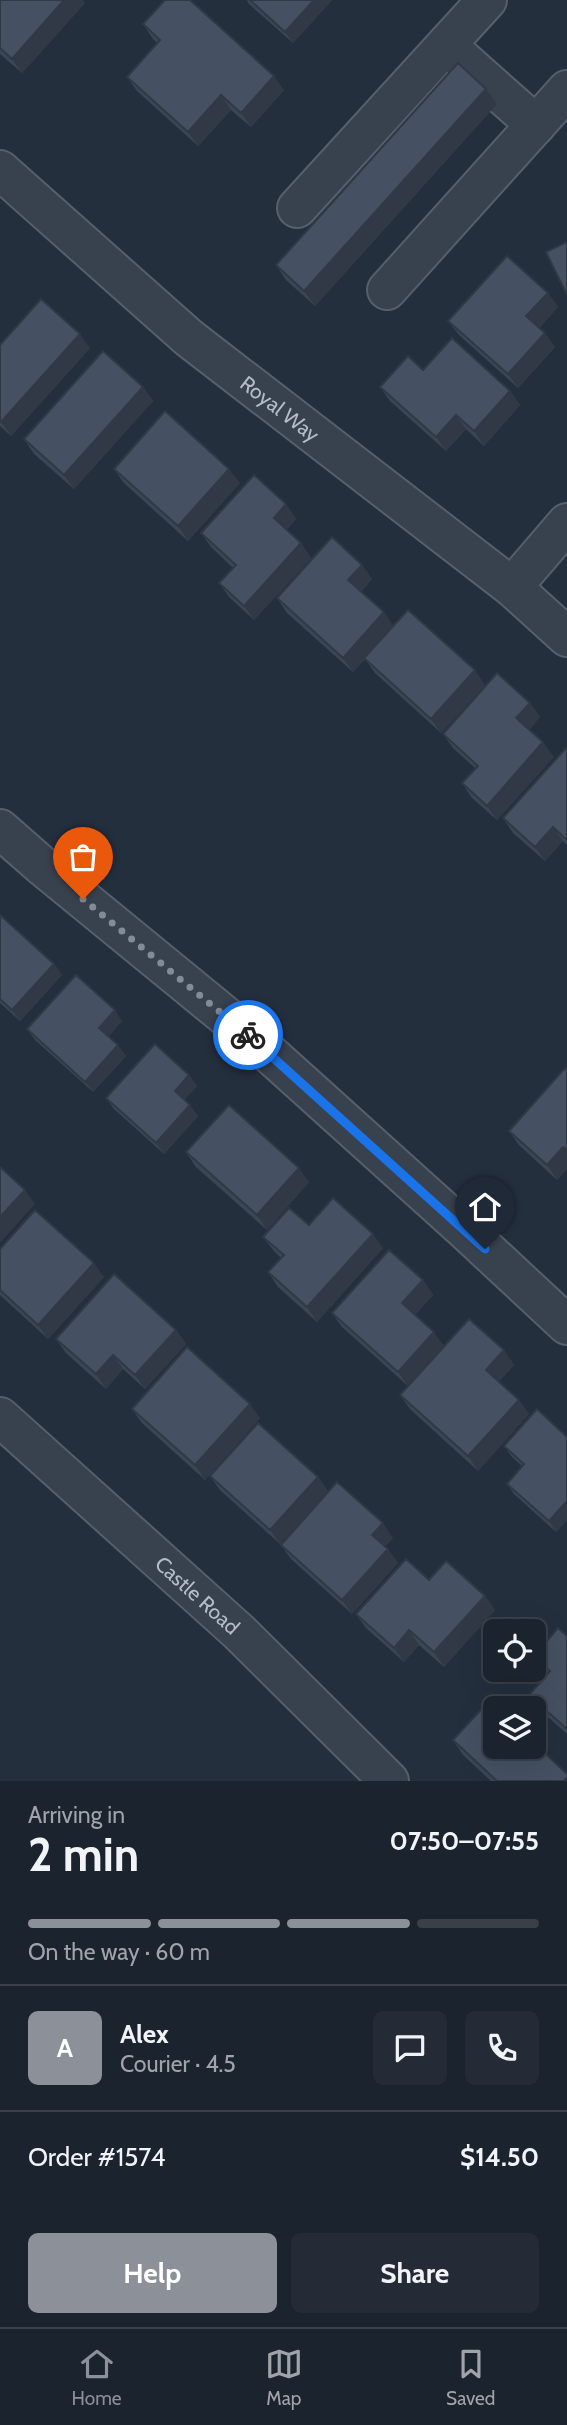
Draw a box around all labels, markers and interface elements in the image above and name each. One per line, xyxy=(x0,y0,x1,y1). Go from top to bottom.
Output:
street label: Royal Way xyxy=(236,370,325,447)
pin xyxy=(53,827,113,899)
icon: bag xyxy=(64,838,102,876)
courier xyxy=(213,1000,283,1070)
icon: bike xyxy=(229,1016,267,1054)
pin xyxy=(455,1177,515,1249)
icon: home xyxy=(466,1188,504,1226)
street label: Castle Road xyxy=(150,1551,245,1639)
map controls xyxy=(483,1619,546,1759)
button: locate xyxy=(483,1619,546,1682)
button: layers xyxy=(483,1696,546,1759)
text: Arriving in xyxy=(28,1801,125,1829)
text: 07:50–07:55 xyxy=(390,1825,539,1857)
text: 2 min xyxy=(28,1827,139,1883)
text: On the way · 60 m xyxy=(28,1938,210,1966)
button: chat xyxy=(373,2011,447,2085)
button: phone xyxy=(465,2011,539,2085)
text: Alex xyxy=(120,2018,169,2050)
text: A xyxy=(57,2032,73,2064)
text: Courier · 4.5 xyxy=(120,2050,236,2078)
text: Order #1574 xyxy=(28,2141,166,2173)
text: $14.50 xyxy=(460,2141,539,2173)
button: Help xyxy=(28,2233,277,2313)
button: Share xyxy=(291,2233,539,2313)
tab: Home xyxy=(72,2345,122,2410)
tab: Map xyxy=(265,2345,303,2410)
tab: Saved xyxy=(446,2345,495,2410)

